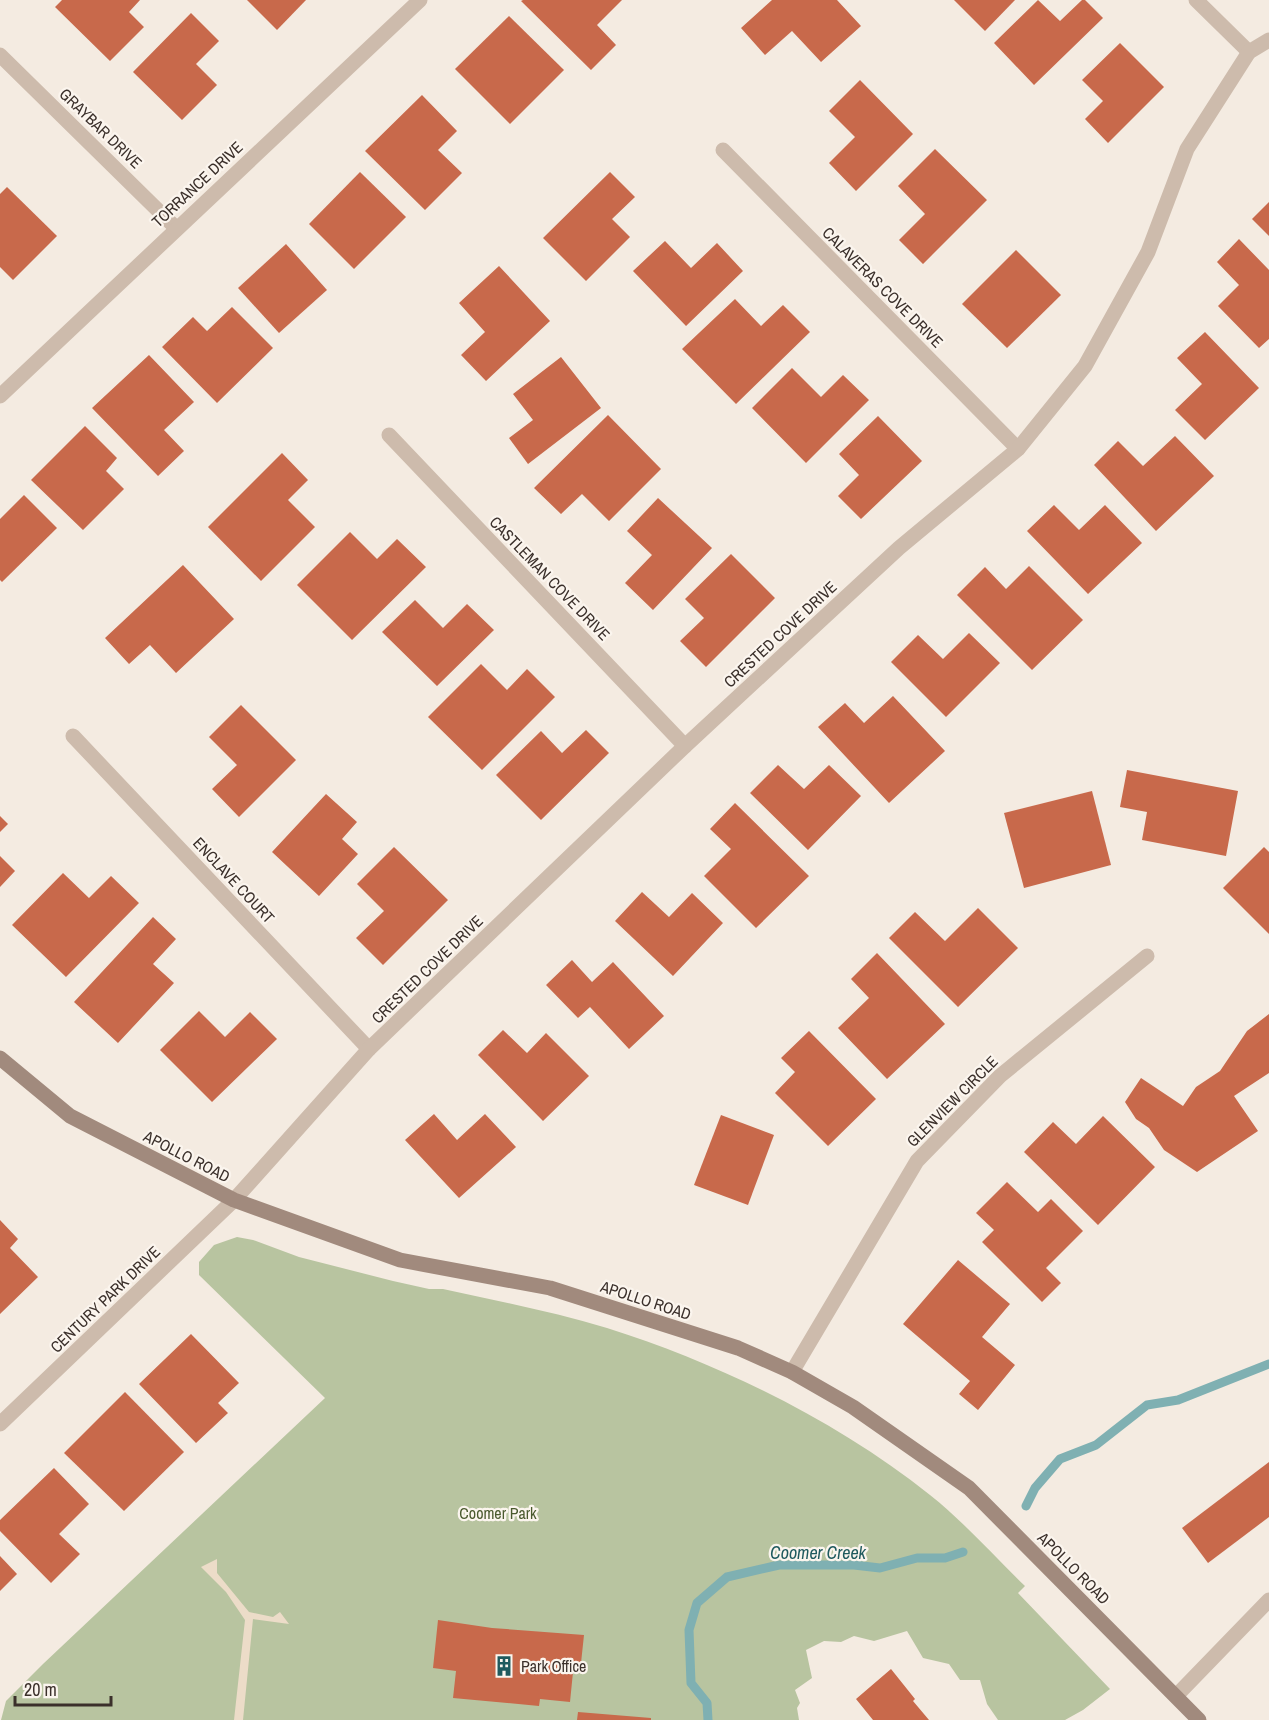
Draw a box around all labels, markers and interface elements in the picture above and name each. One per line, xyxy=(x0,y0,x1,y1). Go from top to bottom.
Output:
street label: GRAYBAR DRIVE xyxy=(55,83,147,173)
street label: TORRANCE DRIVE xyxy=(147,136,247,232)
street label: CALAVERAS COVE DRIVE xyxy=(818,222,948,352)
street label: CASTLEMAN COVE DRIVE xyxy=(485,511,615,645)
street label: CRESTED COVE DRIVE xyxy=(719,576,841,692)
street label: ENCLAVE COURT xyxy=(188,832,280,928)
street label: CRESTED COVE DRIVE xyxy=(366,910,488,1028)
street label: GLENVIEW CIRCLE xyxy=(901,1050,1003,1152)
street label: APOLLO ROAD xyxy=(139,1124,234,1187)
street label: CENTURY PARK DRIVE xyxy=(45,1241,165,1357)
street label: APOLLO ROAD xyxy=(597,1275,694,1325)
park label: Coomer Park xyxy=(459,1502,537,1524)
street label: APOLLO ROAD xyxy=(1032,1526,1115,1609)
water label: Coomer Creek xyxy=(770,1540,867,1565)
building icon: Park Office xyxy=(492,1654,516,1678)
place label: Park Office xyxy=(521,1655,586,1677)
scale bar xyxy=(15,1669,111,1707)
text: 20 m xyxy=(24,1677,57,1702)

